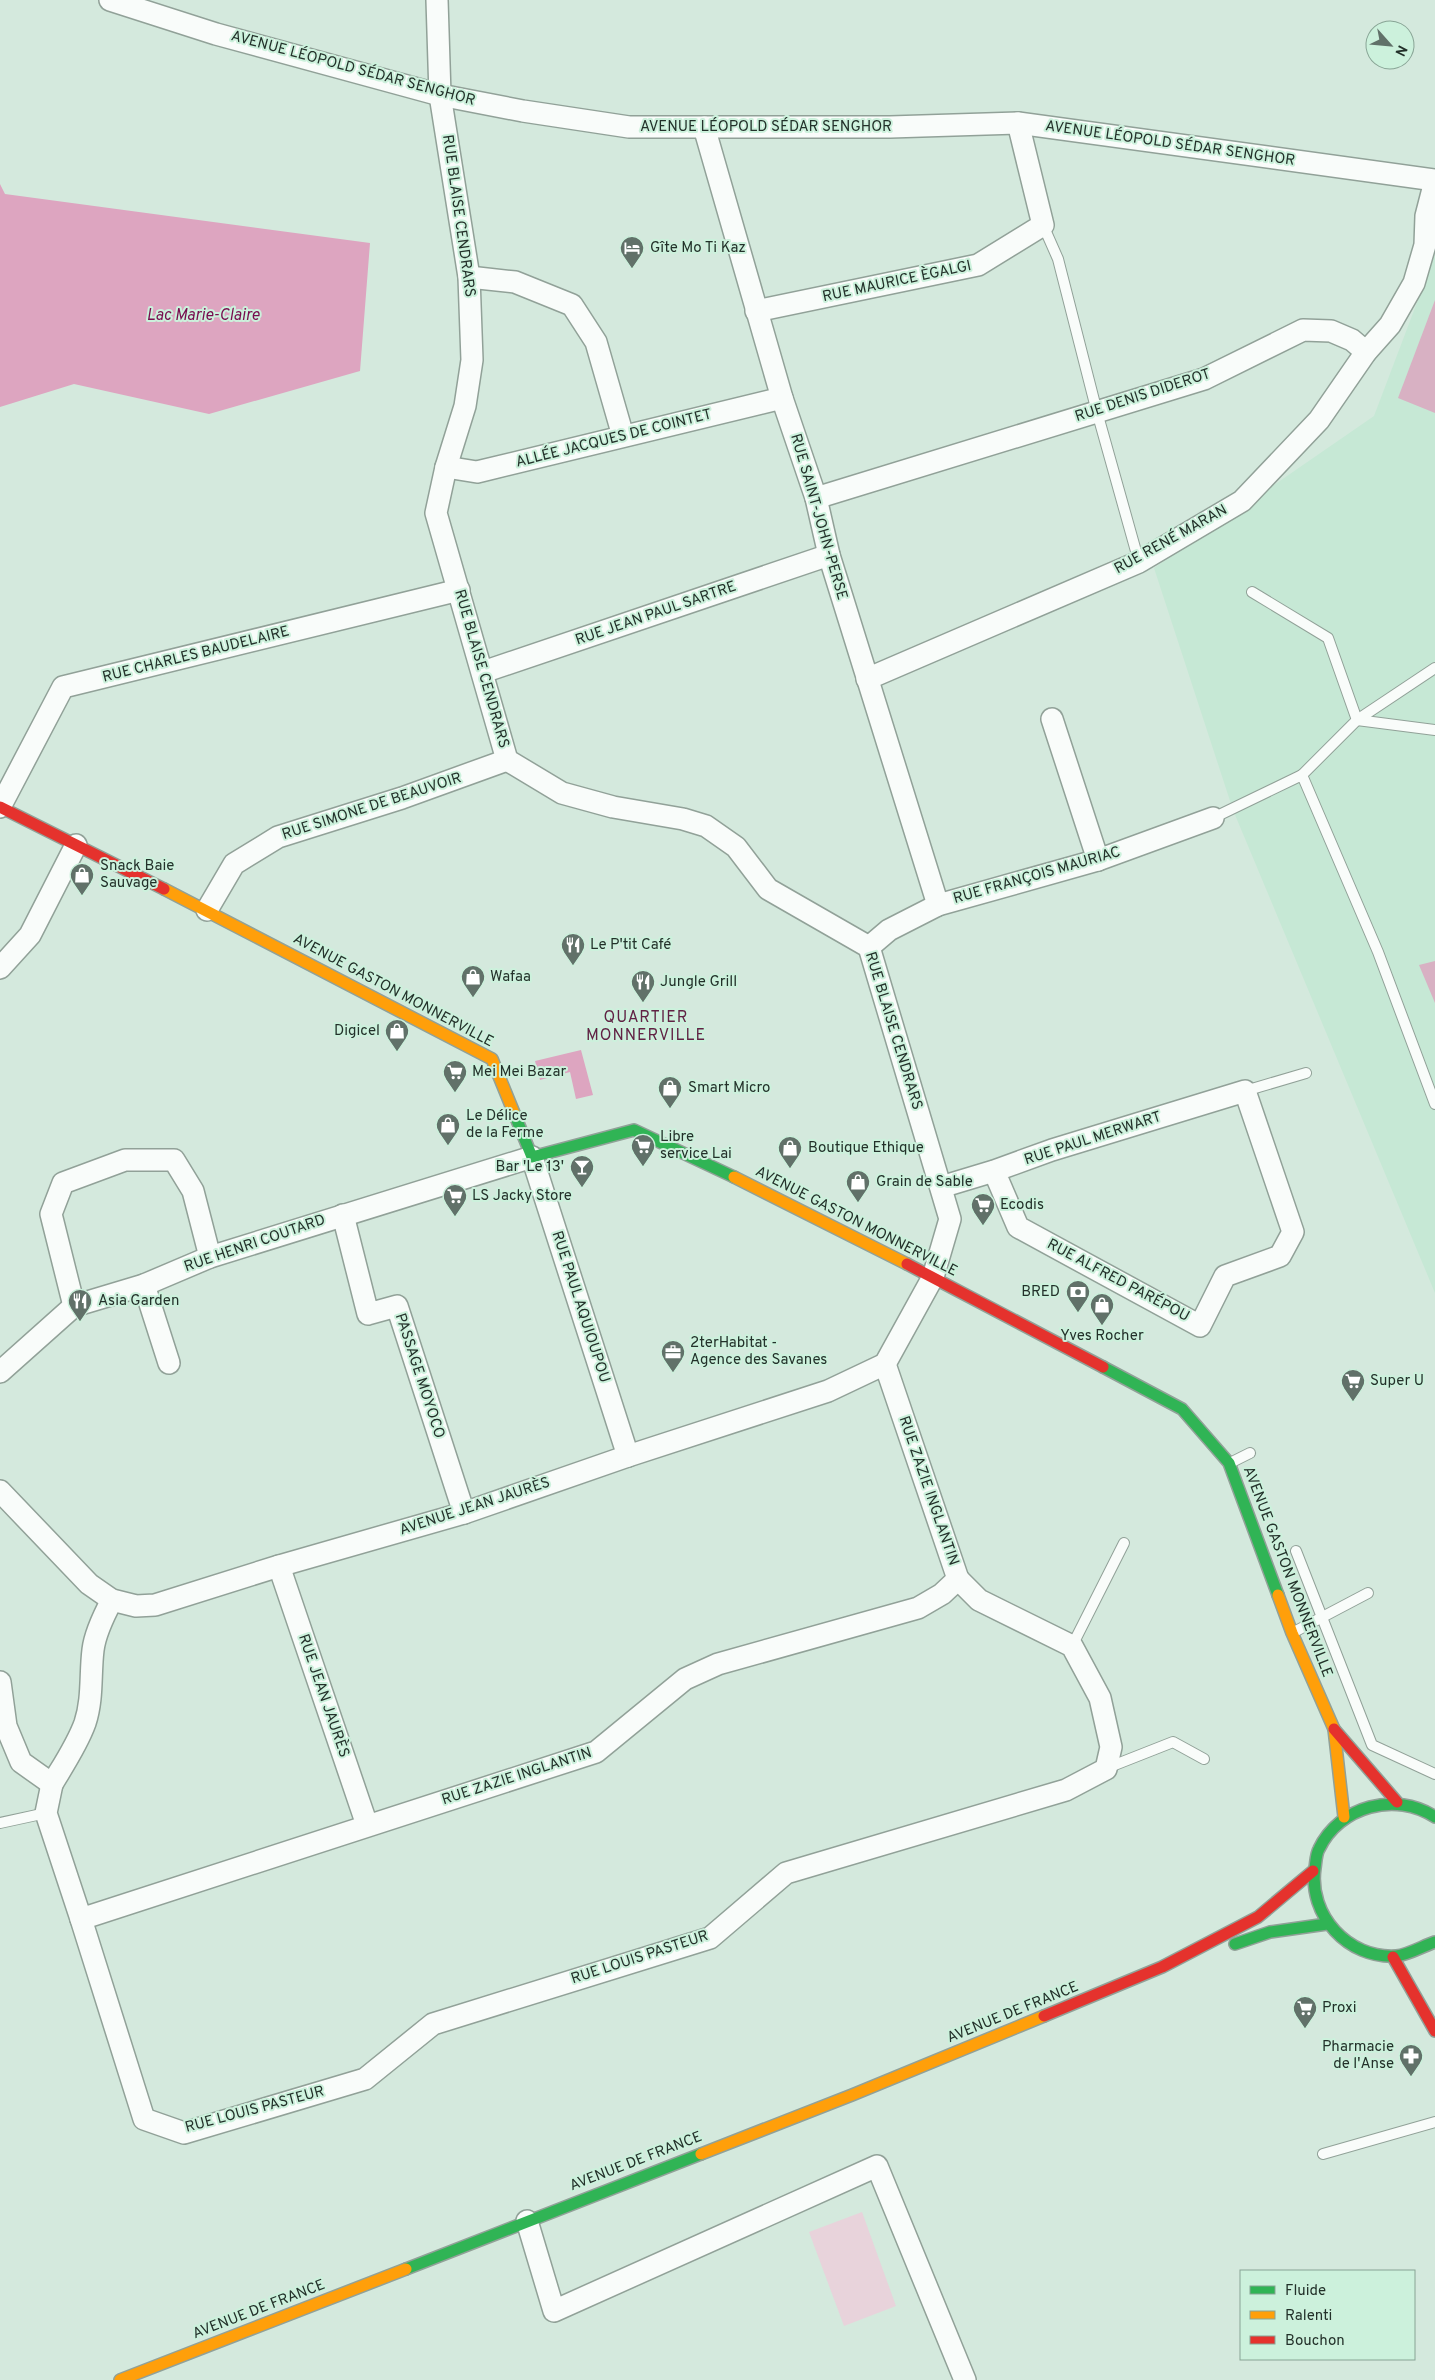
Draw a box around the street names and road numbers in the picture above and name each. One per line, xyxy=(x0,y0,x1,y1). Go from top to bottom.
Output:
street label: AVENUE LÉOPOLD SÉDAR SENGHOR xyxy=(229,26,477,111)
street label: AVENUE LÉOPOLD SÉDAR SENGHOR xyxy=(1044,116,1296,171)
street label: AVENUE LÉOPOLD SÉDAR SENGHOR xyxy=(640,117,892,137)
street label: RUE BLAISE CENDRARS xyxy=(437,133,479,299)
street label: RUE MAURICE ÈGALGI xyxy=(821,256,973,307)
street label: RUE DENIS DIDEROT xyxy=(1073,365,1213,427)
street label: ALLÉE JACQUES DE COINTET xyxy=(514,404,714,473)
street label: RUE SAINT-JOHN-PERSE xyxy=(785,432,851,602)
street label: RUE RENÉ MARAN xyxy=(1111,500,1231,579)
street label: RUE JEAN PAUL SARTRE xyxy=(573,577,739,651)
street label: RUE BLAISE CENDRARS xyxy=(449,588,513,750)
street label: RUE CHARLES BAUDELAIRE xyxy=(101,623,291,687)
street label: RUE SIMONE DE BEAUVOIR xyxy=(280,769,464,845)
street label: RUE FRANÇOIS MAURIAC xyxy=(951,843,1123,909)
street label: AVENUE GASTON MONNERVILLE xyxy=(289,930,497,1052)
street label: RUE BLAISE CENDRARS xyxy=(860,950,926,1112)
street label: RUE PAUL MERWART xyxy=(1022,1108,1164,1170)
street label: AVENUE GASTON MONNERVILLE xyxy=(752,1163,960,1281)
street label: RUE HENRI COUTARD xyxy=(182,1211,328,1277)
street label: RUE PAUL AQUIOUPOU xyxy=(546,1229,614,1385)
street label: RUE ALFRED PARÉPOU xyxy=(1043,1234,1193,1327)
street label: PASSAGE MOYOCO xyxy=(390,1311,448,1441)
street label: RUE ZAZIE INGLANTIN xyxy=(893,1414,963,1568)
street label: AVENUE GASTON MONNERVILLE xyxy=(1238,1464,1336,1680)
street label: AVENUE JEAN JAURÈS xyxy=(397,1473,553,1540)
street label: RUE JEAN JAURÈS xyxy=(293,1631,354,1760)
street label: RUE ZAZIE INGLANTIN xyxy=(440,1744,594,1810)
street label: RUE LOUIS PASTEUR xyxy=(569,1927,711,1989)
street label: AVENUE DE FRANCE xyxy=(944,1978,1082,2048)
street label: RUE LOUIS PASTEUR xyxy=(183,2082,327,2138)
street label: AVENUE DE FRANCE xyxy=(567,2128,705,2196)
street label: AVENUE DE FRANCE xyxy=(190,2276,328,2344)

